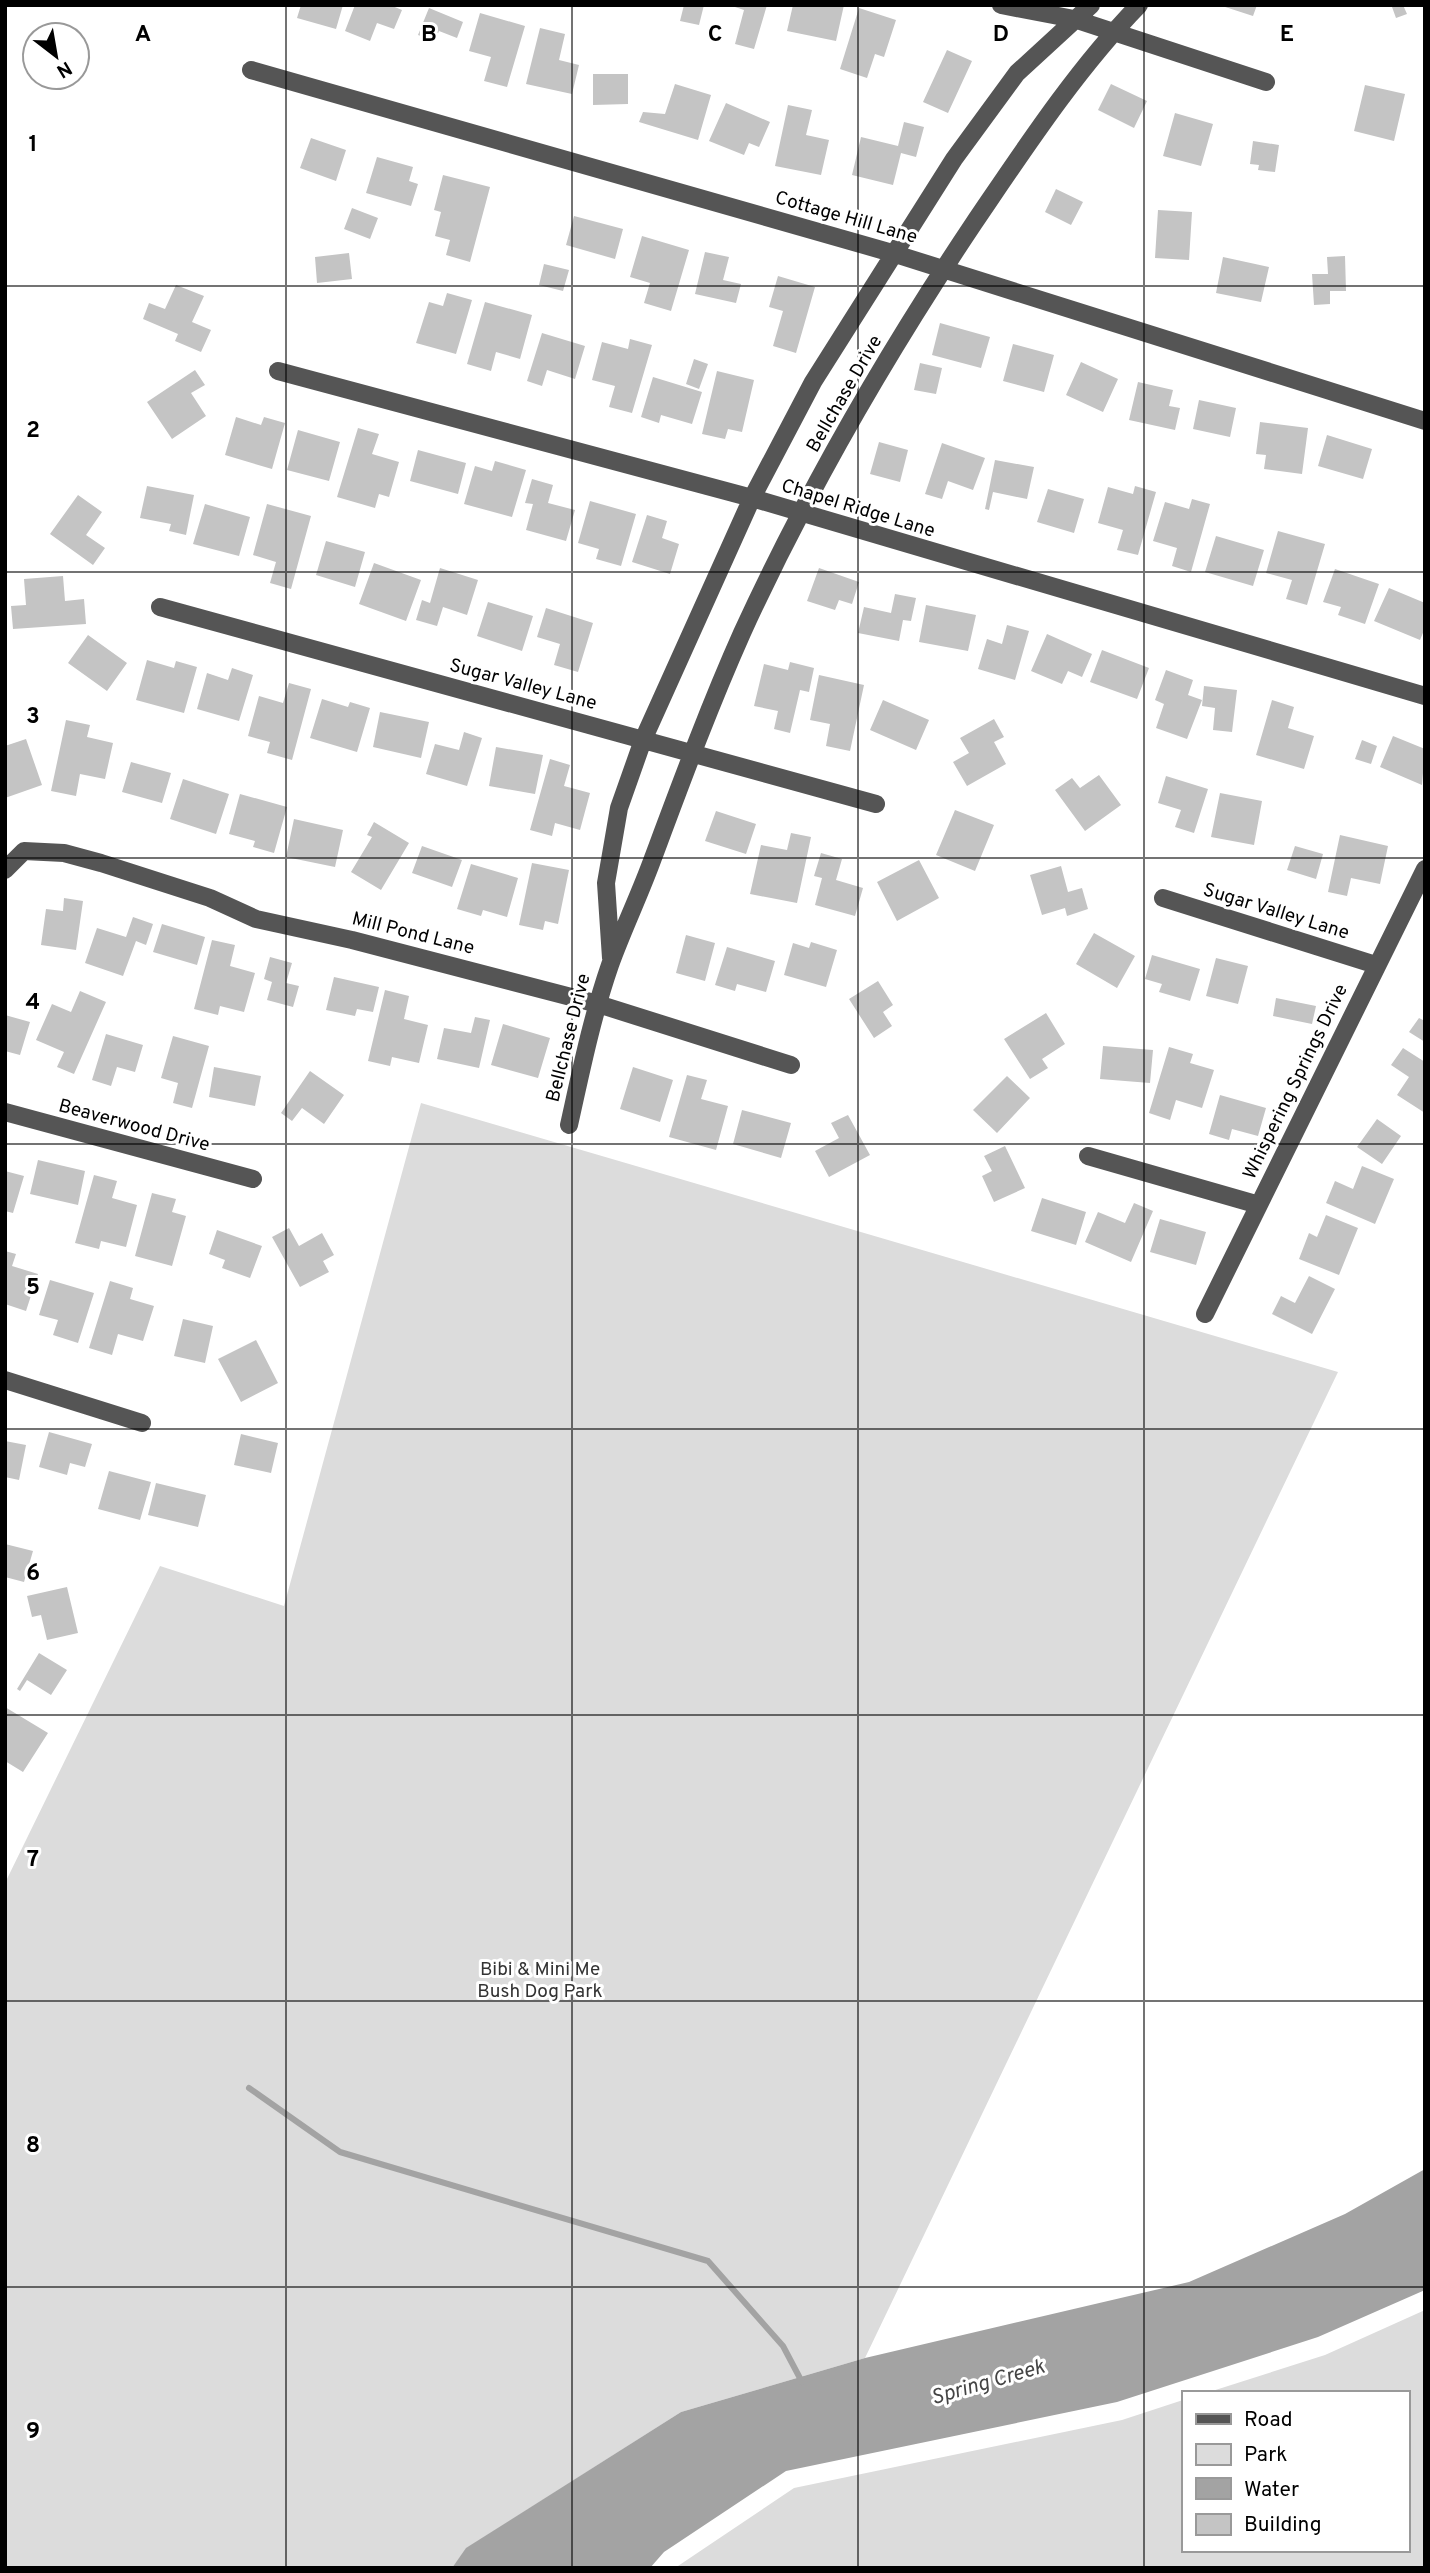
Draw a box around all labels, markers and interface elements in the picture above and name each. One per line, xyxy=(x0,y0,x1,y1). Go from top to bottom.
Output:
north arrow xyxy=(21,21,91,91)
text: A xyxy=(135,21,151,50)
text: B xyxy=(421,21,437,50)
text: C xyxy=(708,21,722,50)
text: D xyxy=(993,21,1009,50)
text: E xyxy=(1280,21,1294,50)
text: N xyxy=(52,55,76,83)
text: 1 xyxy=(28,131,38,160)
street label: Cottage Hill Lane xyxy=(772,186,920,250)
street label: Bellchase Drive xyxy=(802,331,888,457)
text: 2 xyxy=(26,417,40,446)
street label: Chapel Ridge Lane xyxy=(778,474,938,544)
street label: Sugar Valley Lane xyxy=(447,654,599,716)
text: 3 xyxy=(26,703,40,732)
street label: Sugar Valley Lane xyxy=(1200,878,1352,946)
street label: Mill Pond Lane xyxy=(349,907,477,961)
street label: Bellchase Drive xyxy=(541,971,597,1105)
street label: Whispering Springs Drive xyxy=(1238,980,1354,1184)
text: 4 xyxy=(26,989,40,1018)
street label: Beaverwood Drive xyxy=(56,1094,212,1158)
text: 5 xyxy=(26,1274,40,1303)
text: 6 xyxy=(26,1560,40,1589)
text: 7 xyxy=(27,1846,39,1875)
park label: Bibi & Mini Me Bush Dog Park xyxy=(477,1958,603,2004)
text: 8 xyxy=(26,2132,40,2161)
water label: Spring Creek xyxy=(928,2354,1048,2412)
legend xyxy=(1182,2391,1409,2552)
text: Road xyxy=(1244,2407,1293,2434)
text: 9 xyxy=(26,2418,40,2447)
text: Park xyxy=(1244,2442,1287,2469)
text: Water xyxy=(1244,2477,1299,2504)
text: Building xyxy=(1244,2512,1322,2539)

